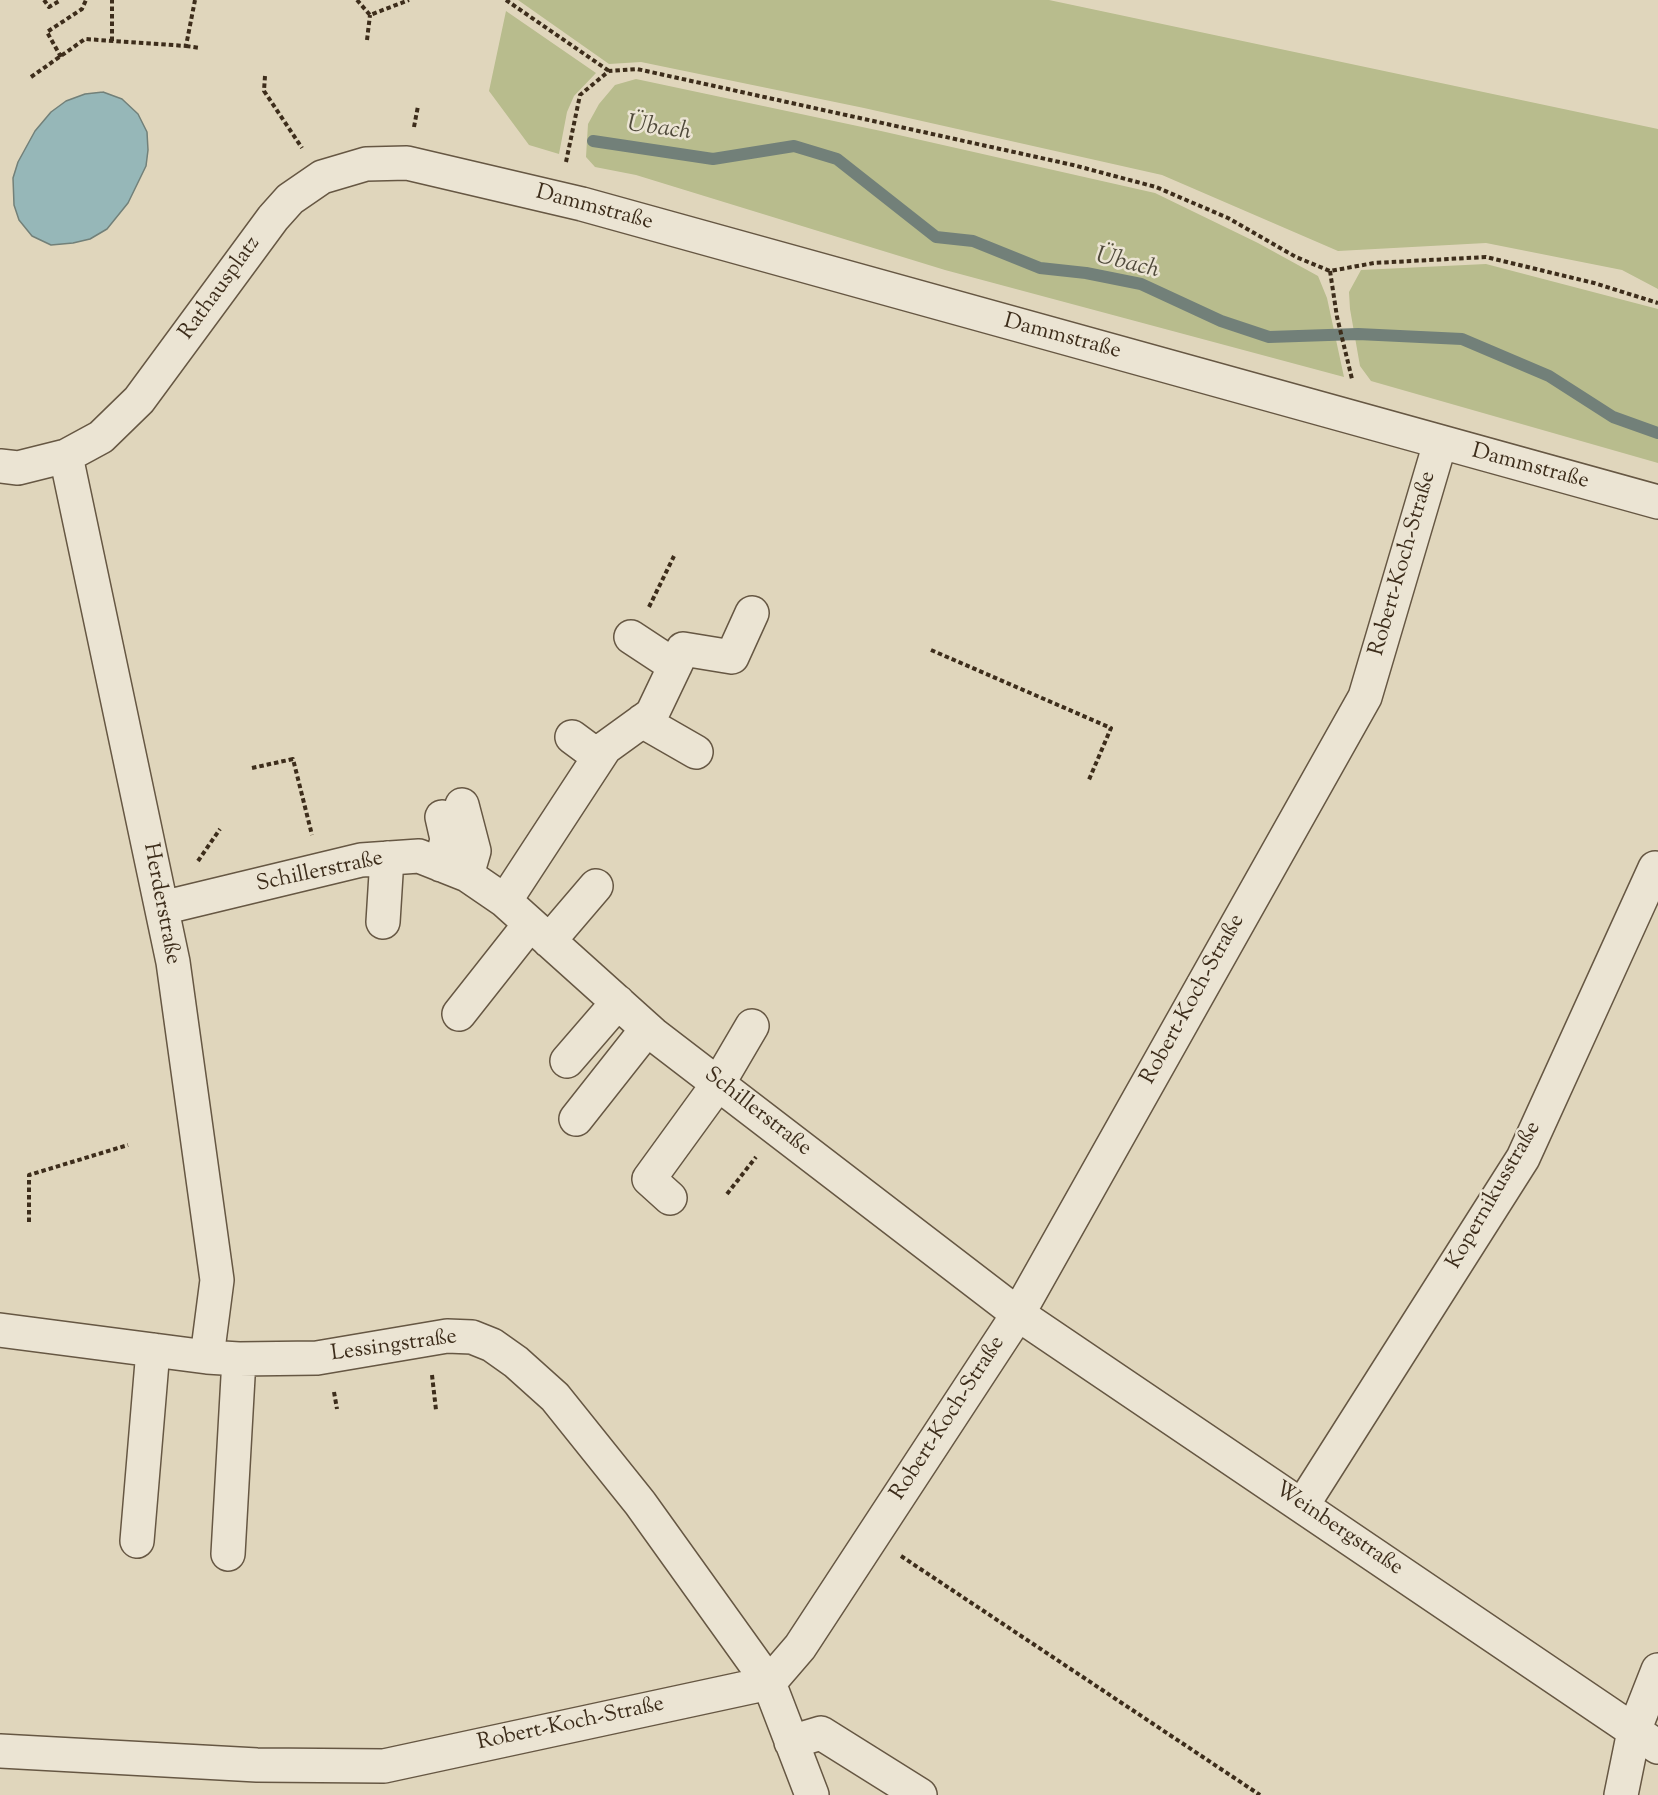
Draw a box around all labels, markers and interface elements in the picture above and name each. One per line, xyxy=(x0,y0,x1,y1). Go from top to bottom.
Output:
water label: Übach xyxy=(625,111,693,149)
street label: Dammstraße xyxy=(532,181,656,237)
street label: Rathausplatz xyxy=(175,232,267,346)
water label: Übach xyxy=(1092,243,1162,287)
street label: Dammstraße xyxy=(1000,310,1124,366)
street label: Dammstraße xyxy=(1468,440,1592,496)
street label: Robert-Koch-Straße xyxy=(1365,469,1443,659)
street label: Herderstraße xyxy=(135,841,185,967)
street label: Schillerstraße xyxy=(254,847,386,899)
street label: Robert-Koch-Straße xyxy=(1136,910,1252,1090)
street label: Schillerstraße xyxy=(698,1063,816,1163)
street label: Kopernikusstraße xyxy=(1442,1118,1548,1274)
street label: Lessingstraße xyxy=(329,1325,459,1369)
street label: Robert-Koch-Straße xyxy=(886,1332,1012,1506)
street label: Weinbergstraße xyxy=(1269,1477,1407,1583)
street label: Robert-Koch-Straße xyxy=(475,1692,667,1758)

